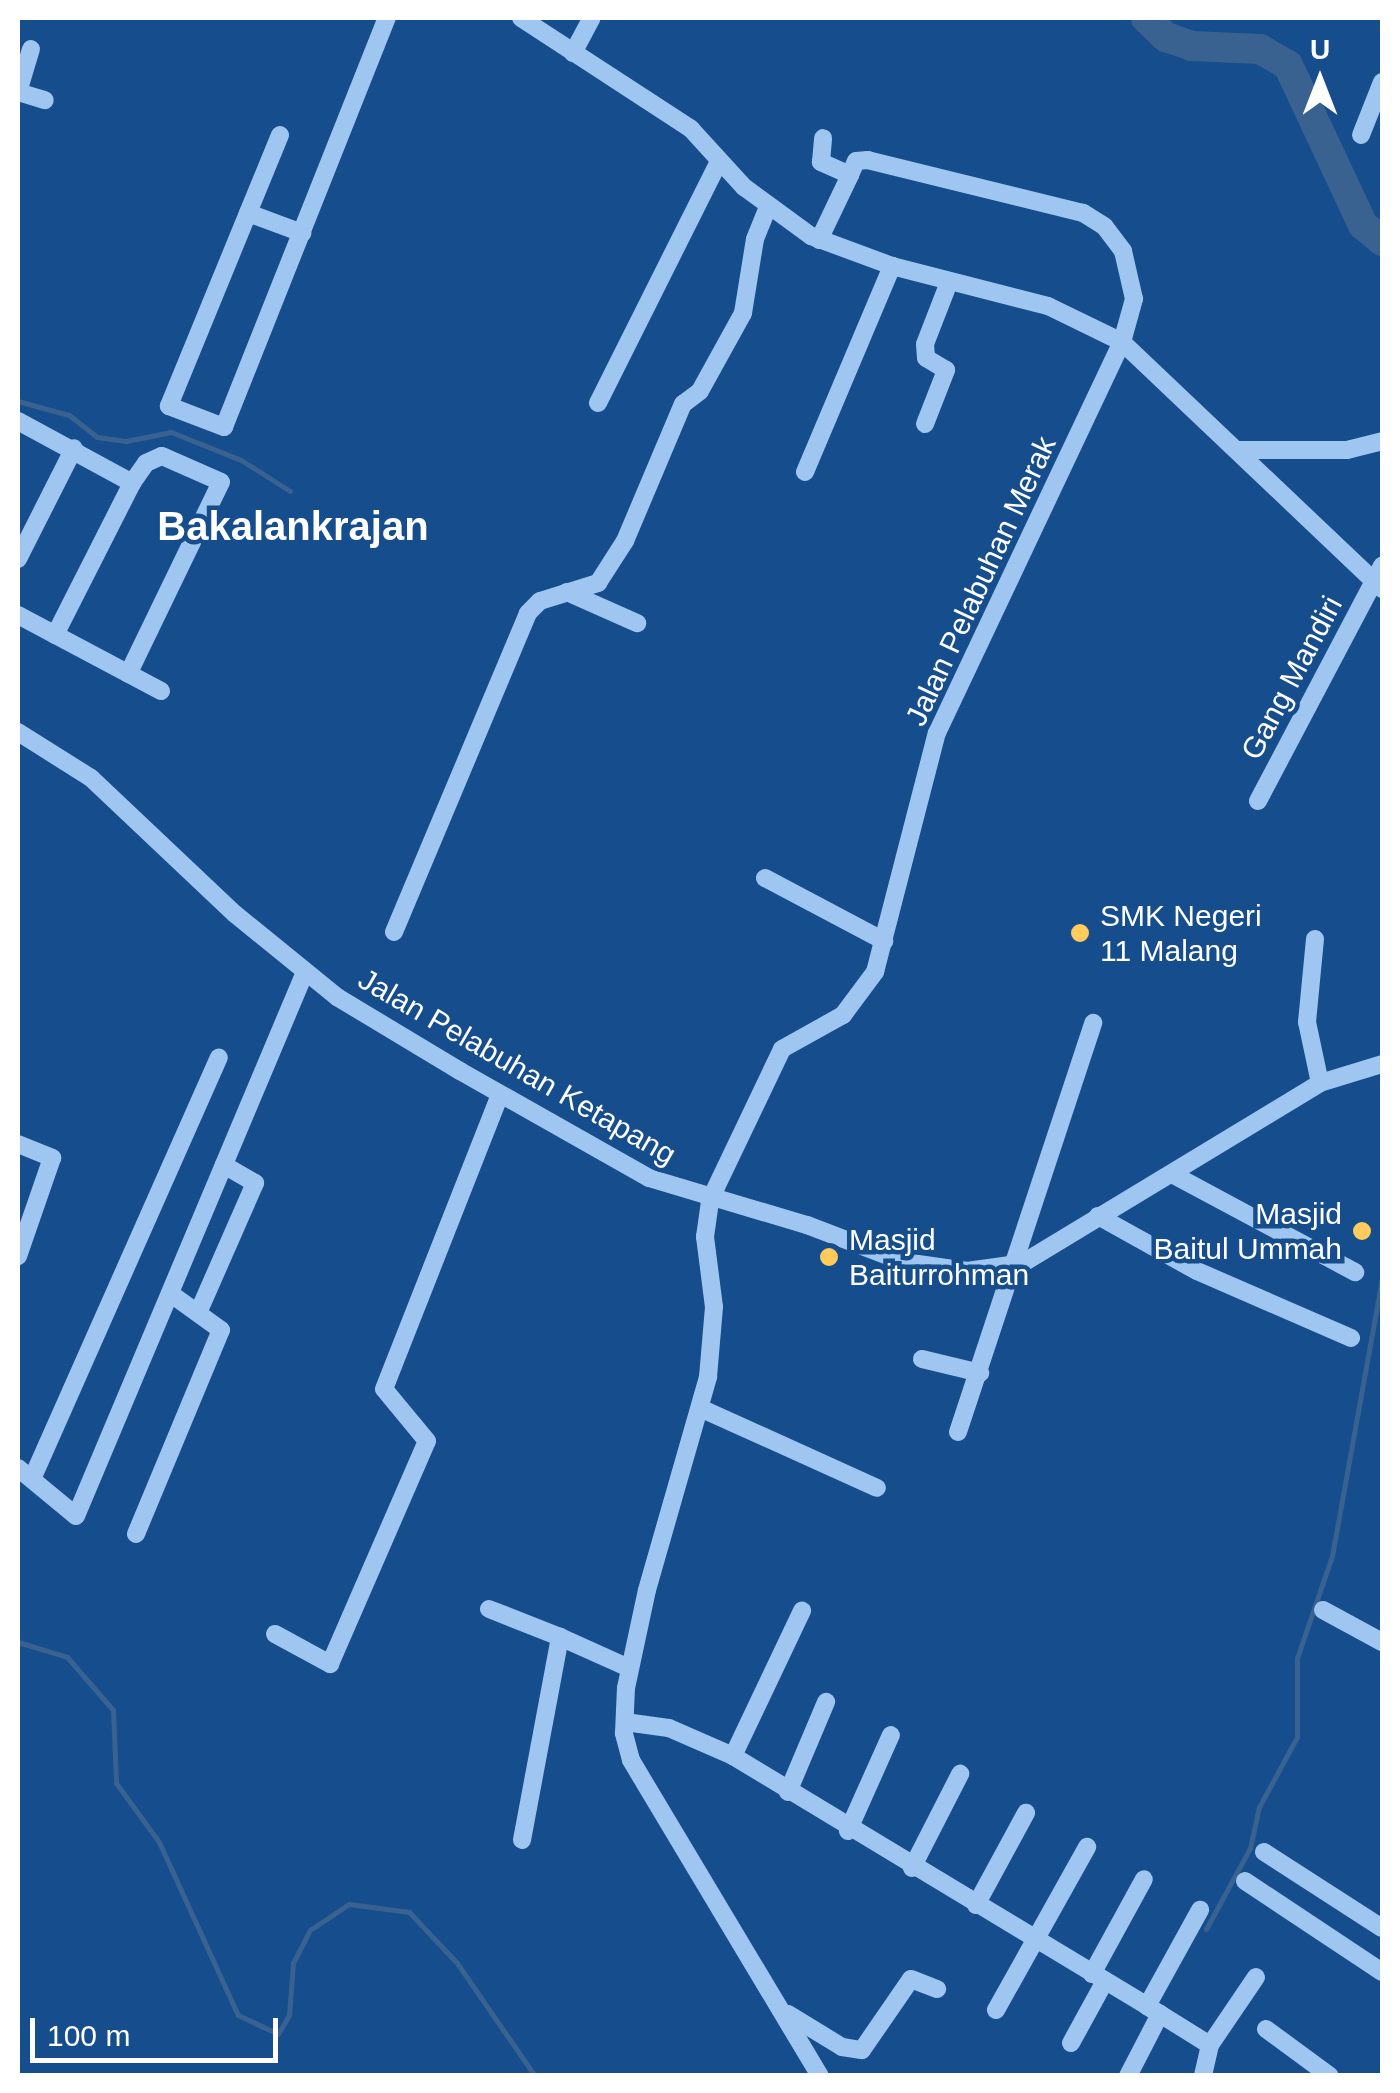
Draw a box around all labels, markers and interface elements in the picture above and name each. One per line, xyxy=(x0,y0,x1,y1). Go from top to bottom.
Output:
north arrow xyxy=(1270,30,1370,130)
text: U xyxy=(1310,34,1330,65)
street label: Jalan Pelabuhan Merak xyxy=(898,431,1064,731)
district label: Bakalankrajan xyxy=(157,502,429,550)
street label: Gang Mandiri xyxy=(1234,590,1350,766)
place label: SMK Negeri 11 Malang xyxy=(1100,898,1262,968)
marker: SMK Negeri 11 Malang xyxy=(1069,922,1091,944)
street label: Jalan Pelabuhan Ketapang xyxy=(352,961,682,1173)
place label: Masjid Baitul Ummah xyxy=(1154,1196,1342,1266)
marker: Masjid Baitul Ummah xyxy=(1351,1220,1373,1242)
place label: Masjid Baiturrohman xyxy=(849,1222,1029,1292)
marker: Masjid Baiturrohman xyxy=(818,1246,840,1268)
scale bar xyxy=(35,1998,282,2060)
text: 100 m xyxy=(47,2019,130,2052)

